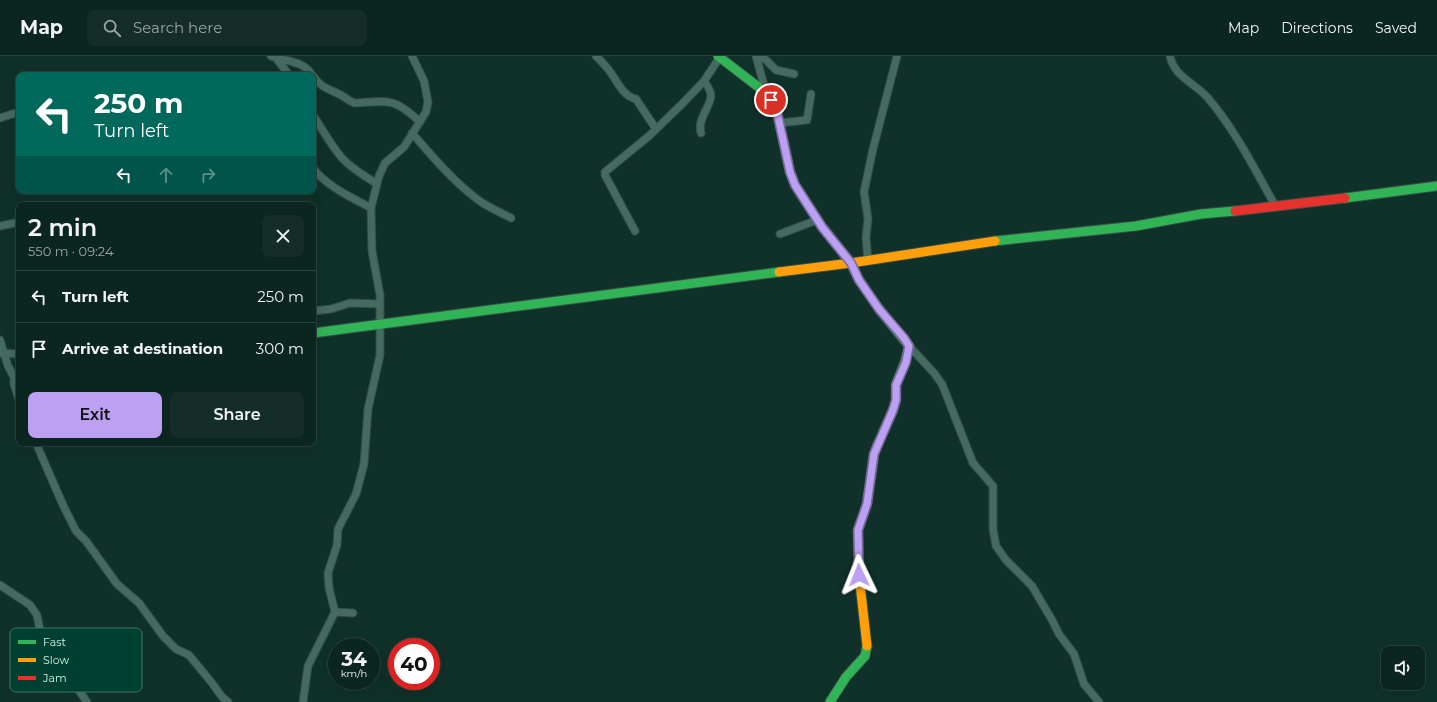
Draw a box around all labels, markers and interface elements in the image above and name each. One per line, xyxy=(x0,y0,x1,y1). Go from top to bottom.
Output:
search box xyxy=(87,10,367,46)
text: Map xyxy=(20,16,63,39)
icon: search xyxy=(101,17,123,39)
text: Search here xyxy=(133,18,222,37)
text: Map xyxy=(1228,19,1259,37)
text: Directions xyxy=(1281,19,1353,37)
text: Saved xyxy=(1375,19,1417,37)
pin xyxy=(754,83,788,117)
text: 250 m xyxy=(94,86,184,120)
icon: left xyxy=(28,88,80,140)
icon: arrive xyxy=(760,89,782,111)
text: Turn left xyxy=(94,120,169,142)
icon: left xyxy=(113,164,135,186)
icon: ahead xyxy=(155,164,177,186)
icon: right xyxy=(197,164,219,186)
text: 2 min xyxy=(28,213,97,242)
button: close xyxy=(262,215,304,257)
text: 550 m · 09:24 xyxy=(28,243,114,259)
icon: left xyxy=(28,286,50,308)
text: Turn left xyxy=(62,287,129,306)
text: 250 m xyxy=(257,287,304,306)
icon: arrive xyxy=(28,338,50,360)
text: Arrive at destination xyxy=(62,339,223,358)
text: 300 m xyxy=(256,339,304,358)
button: Exit xyxy=(28,392,162,438)
button: Share xyxy=(170,392,304,438)
position arrow xyxy=(838,554,880,596)
legend xyxy=(10,628,142,692)
text: Fast xyxy=(43,635,67,649)
speed limit sign: 40 xyxy=(388,638,440,690)
map controls xyxy=(1381,646,1425,690)
button: sound xyxy=(1381,646,1425,690)
text: 34 xyxy=(341,647,367,671)
text: Slow xyxy=(43,653,69,667)
text: km/h xyxy=(341,667,367,680)
text: Jam xyxy=(42,671,67,685)

